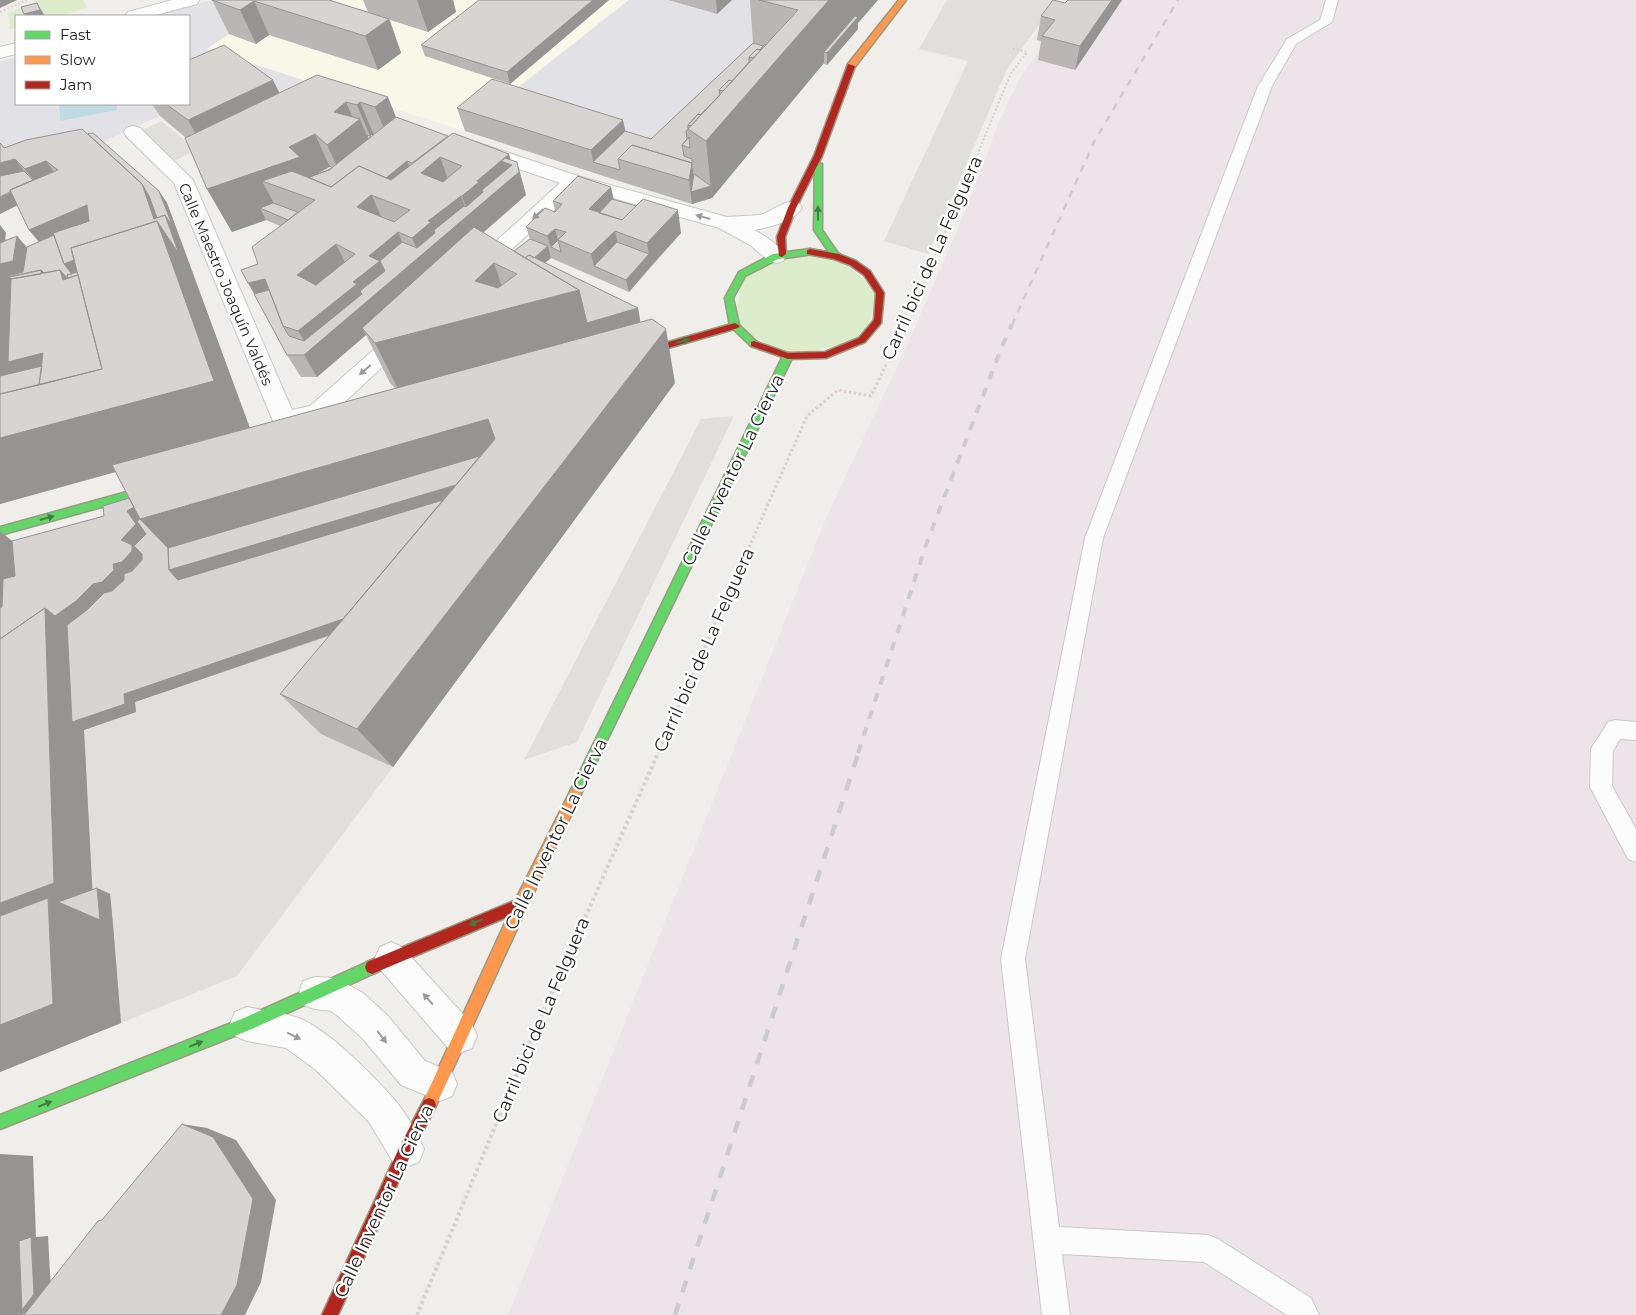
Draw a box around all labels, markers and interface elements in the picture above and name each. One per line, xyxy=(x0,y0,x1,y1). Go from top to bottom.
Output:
legend xyxy=(15,15,190,105)
text: Fast xyxy=(60,25,91,44)
text: Slow xyxy=(60,50,96,69)
text: Jam xyxy=(59,75,92,94)
street label: Carril bici de La Felguera xyxy=(877,152,987,364)
street label: Calle Maestro Joaquín Valdés xyxy=(175,180,277,388)
one-way arrow xyxy=(814,205,822,221)
one-way arrow xyxy=(533,208,545,220)
one-way arrow xyxy=(695,213,710,221)
one-way arrow xyxy=(675,337,690,345)
one-way arrow xyxy=(359,364,372,375)
street label: Calle Inventor La Cierva xyxy=(677,371,789,569)
one-way arrow xyxy=(39,514,54,522)
street label: Carril bici de La Felguera xyxy=(649,544,759,756)
street label: Calle Inventor La Cierva xyxy=(500,735,612,933)
street label: Carril bici de La Felguera xyxy=(488,914,594,1126)
one-way arrow xyxy=(469,919,483,927)
one-way arrow xyxy=(423,993,434,1006)
one-way arrow xyxy=(377,1030,388,1043)
one-way arrow xyxy=(287,1032,301,1040)
one-way arrow xyxy=(189,1040,204,1048)
one-way arrow xyxy=(38,1100,53,1108)
street label: Calle Inventor La Cierva xyxy=(330,1101,438,1301)

